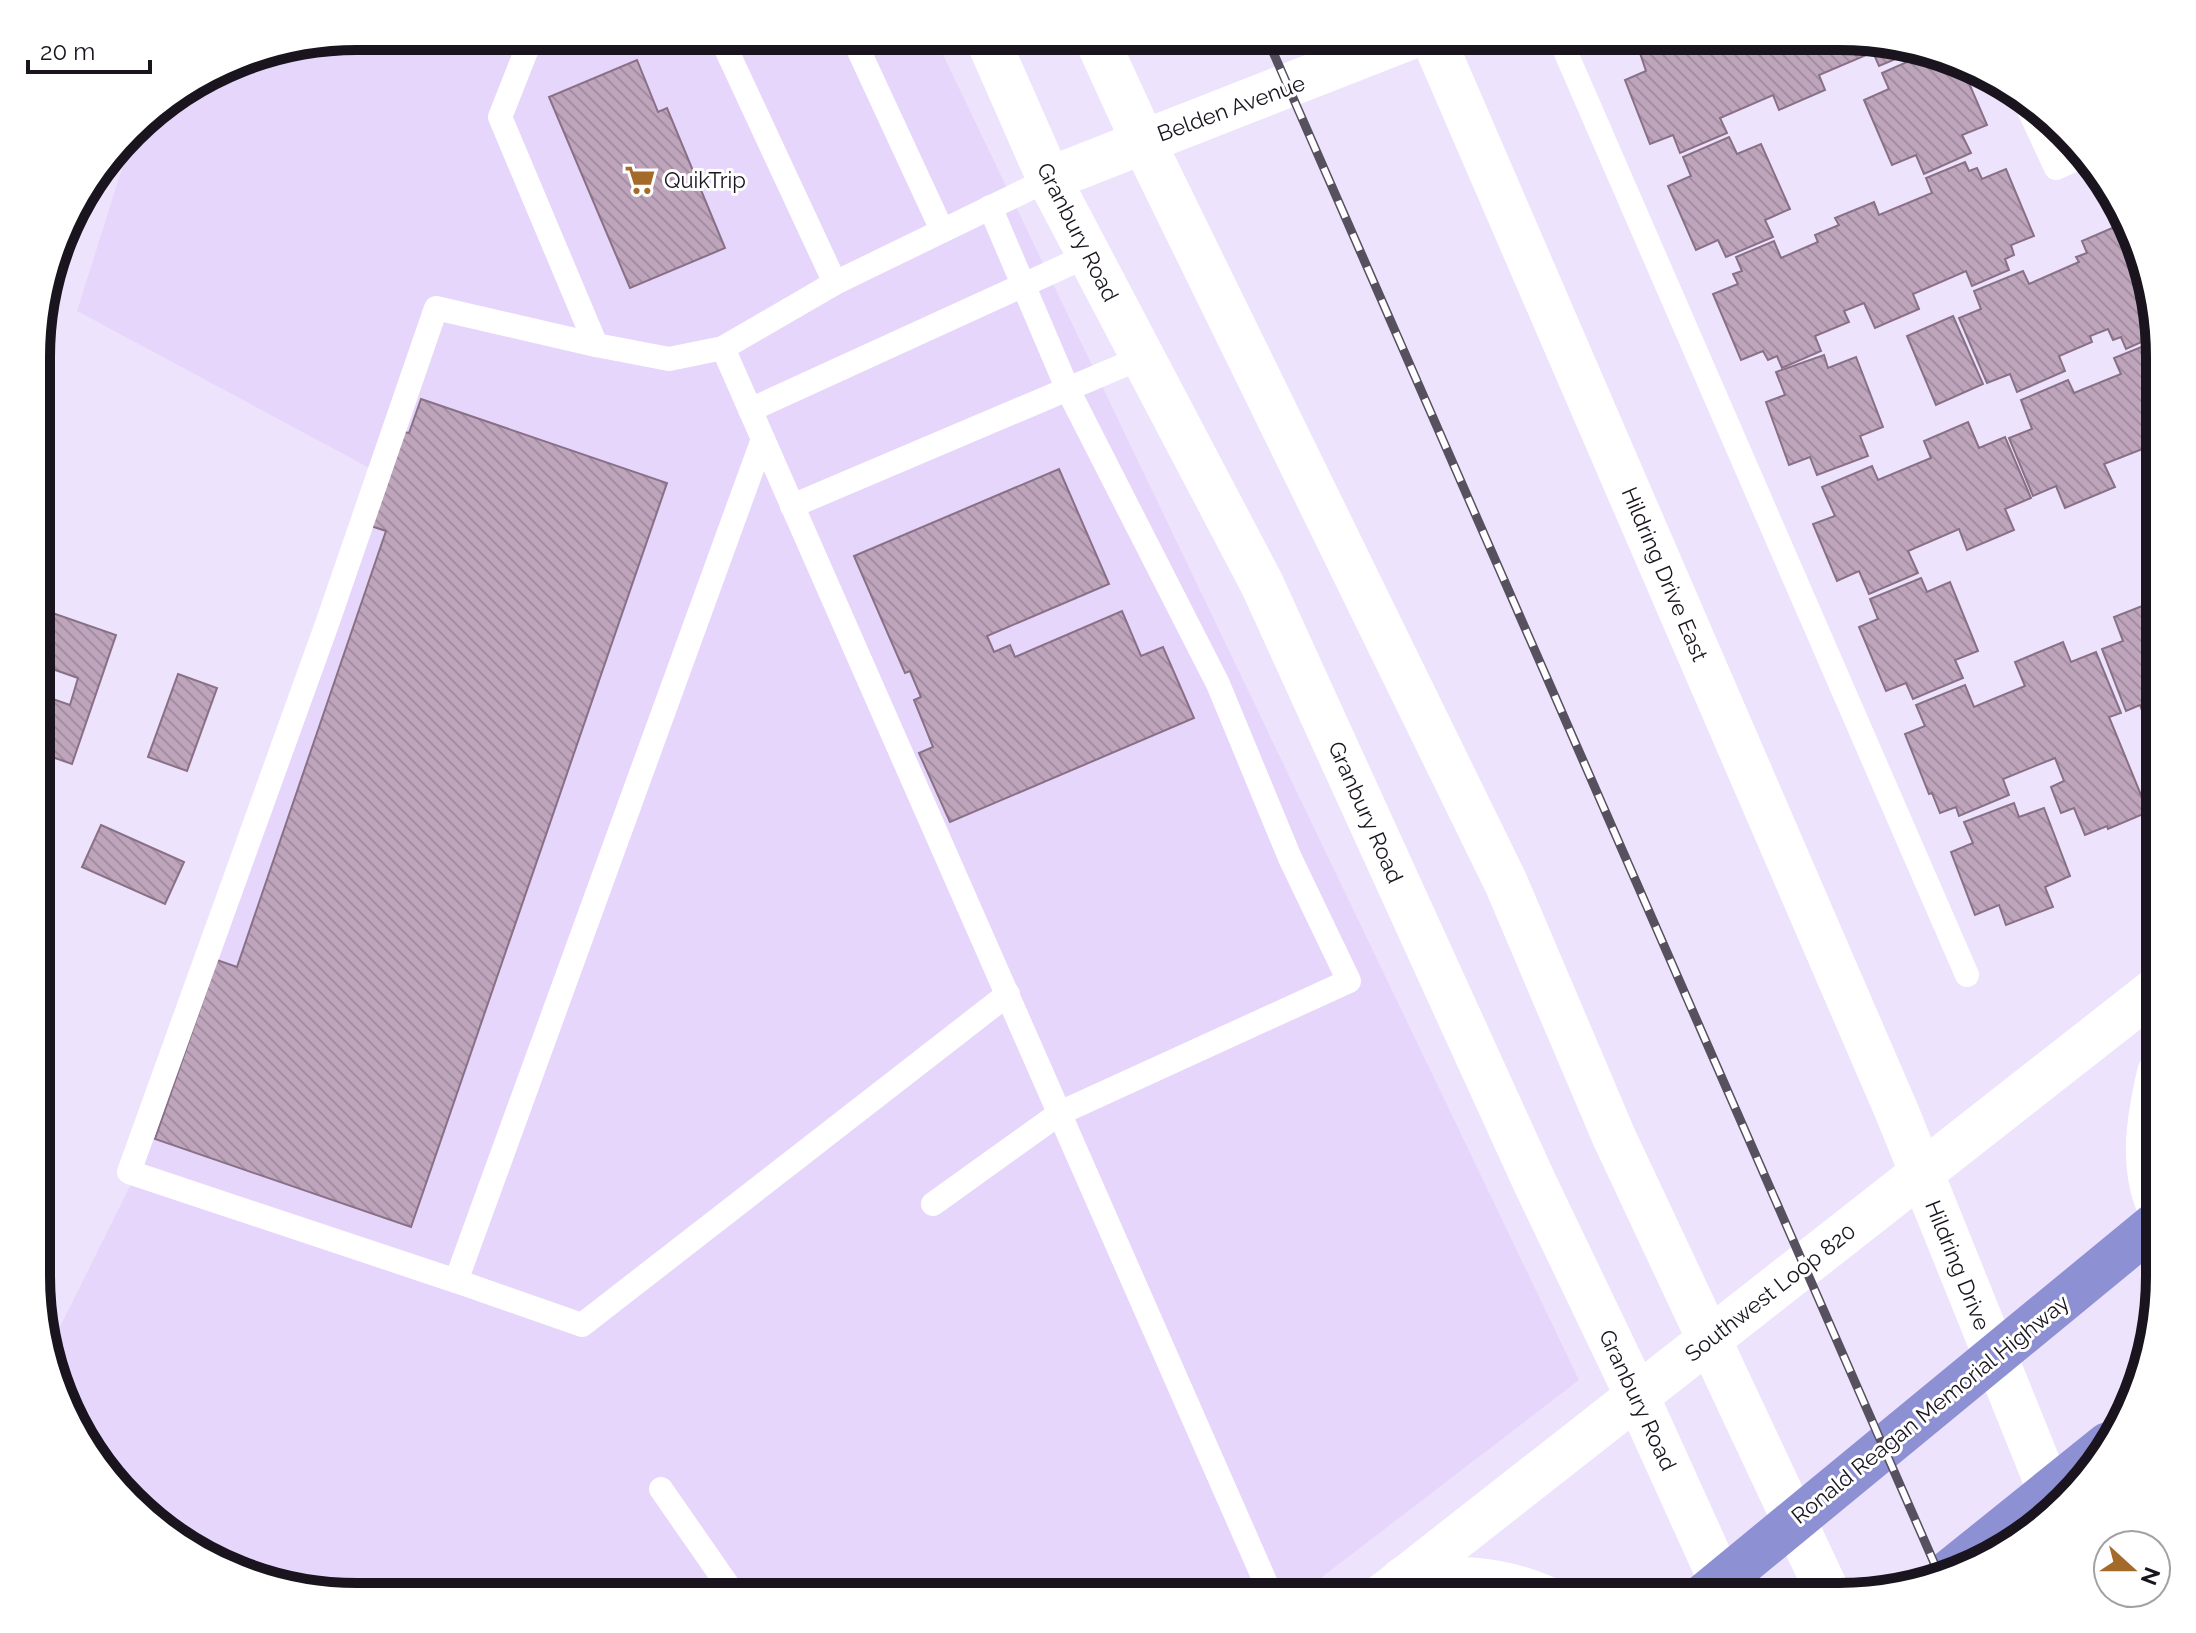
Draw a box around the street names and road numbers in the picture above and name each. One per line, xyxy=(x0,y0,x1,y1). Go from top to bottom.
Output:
street label: Belden Avenue xyxy=(1154,69,1308,147)
street label: Granbury Road xyxy=(1032,158,1124,306)
street label: Hildring Drive East xyxy=(1617,483,1714,666)
street label: Granbury Road xyxy=(1323,737,1409,887)
street label: Hildring Drive xyxy=(1920,1196,1996,1334)
street label: Southwest Loop 820 xyxy=(1680,1217,1860,1367)
street label: Ronald Reagan Memorial Highway xyxy=(1786,1289,2074,1529)
street label: Granbury Road xyxy=(1594,1325,1682,1475)

